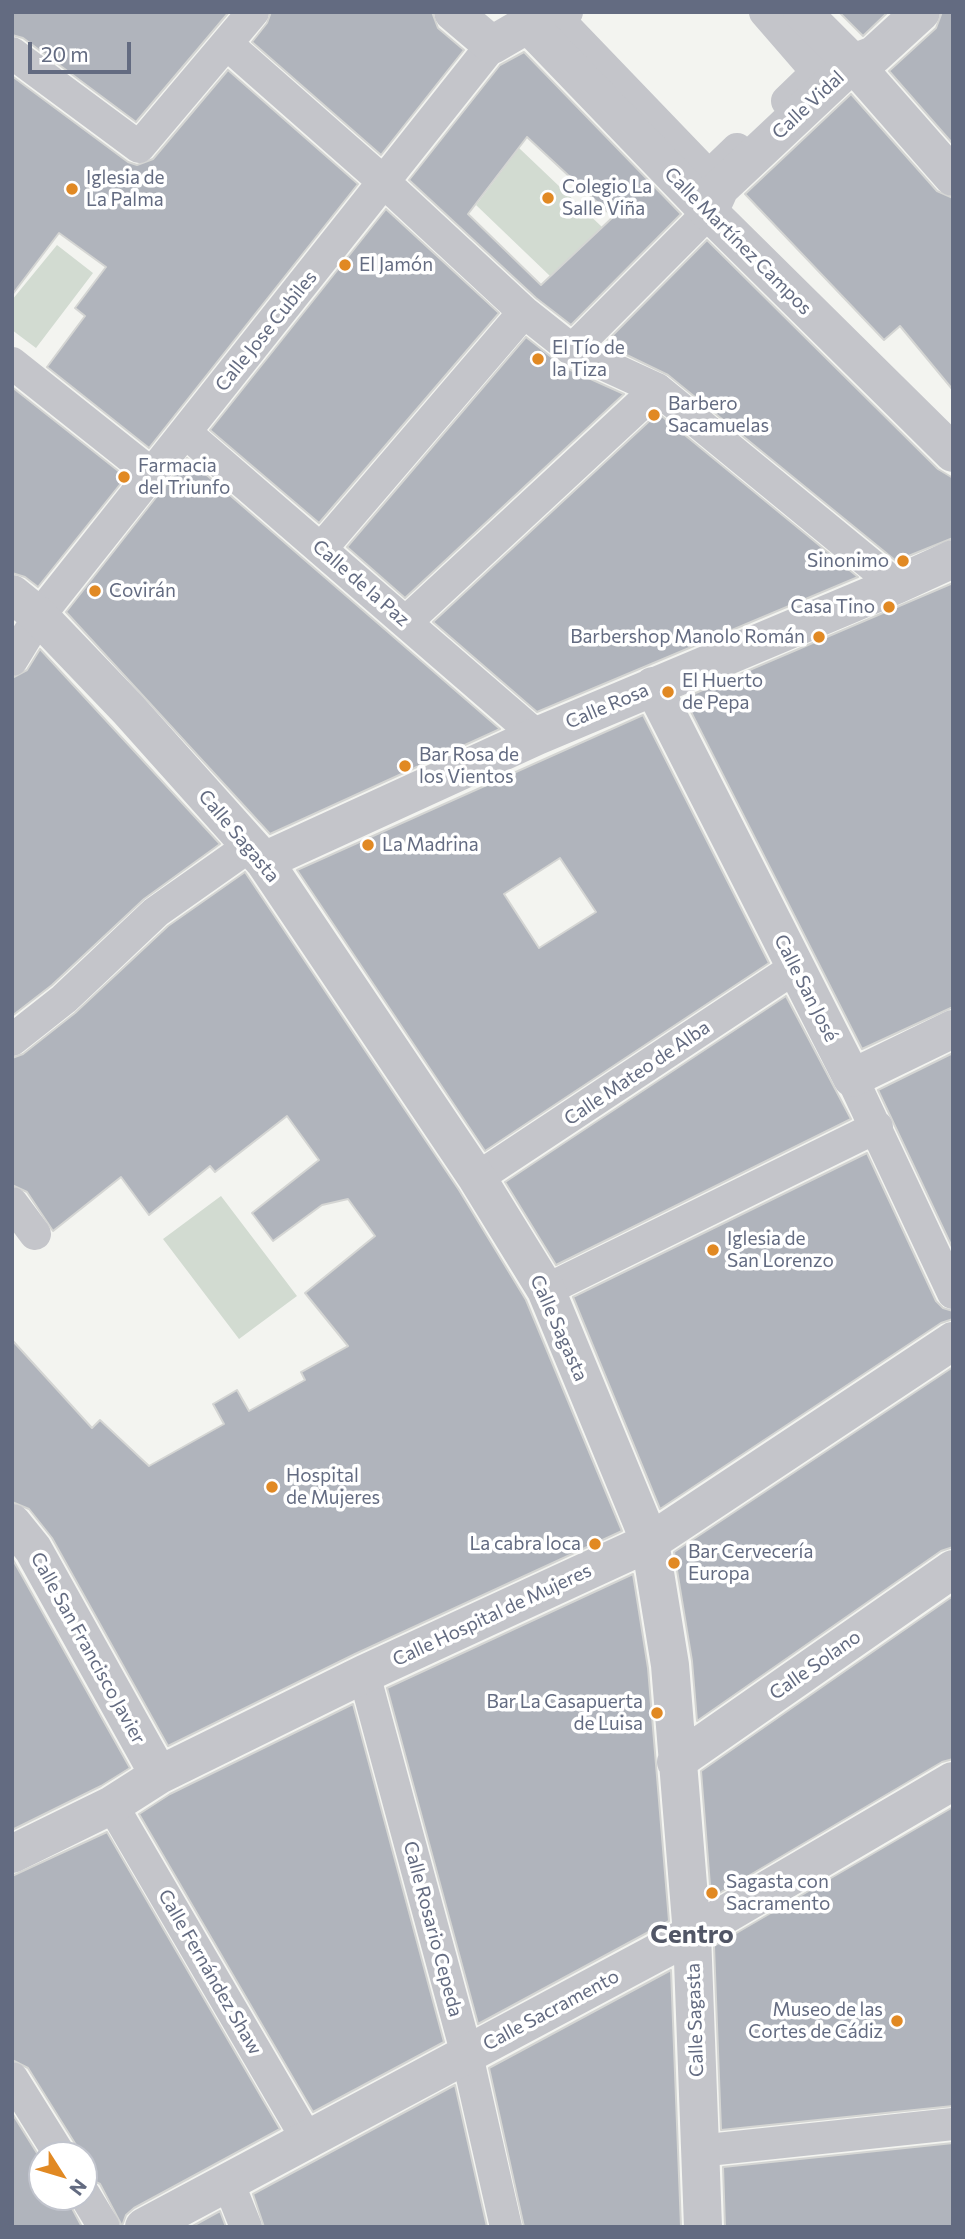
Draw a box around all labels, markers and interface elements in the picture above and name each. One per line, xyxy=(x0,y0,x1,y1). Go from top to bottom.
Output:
scale bar xyxy=(32,28,135,72)
text: 20 m xyxy=(41,41,89,66)
street label: Calle Vidal xyxy=(767,66,849,144)
street label: Calle Martínez Campos xyxy=(660,163,816,319)
place label: Iglesia de La Palma xyxy=(86,167,165,211)
place label: Colegio La Salle Viña xyxy=(562,176,652,220)
marker: Iglesia de La Palma xyxy=(64,181,80,197)
marker: Colegio La Salle Viña xyxy=(540,190,556,206)
place label: El Jamón xyxy=(359,254,433,276)
marker: El Jamón xyxy=(337,257,353,273)
street label: Calle Jose Cubiles xyxy=(210,266,322,396)
place label: El Tío de la Tiza xyxy=(552,337,625,381)
marker: El Tío de la Tiza xyxy=(530,351,546,367)
place label: Barbero Sacamuelas xyxy=(668,393,769,437)
marker: Barbero Sacamuelas xyxy=(646,407,662,423)
place label: Farmacia del Triunfo xyxy=(138,455,230,499)
marker: Farmacia del Triunfo xyxy=(116,469,132,485)
street label: Calle de la Paz xyxy=(308,535,414,631)
place label: Sinonimo xyxy=(807,550,889,572)
marker: Sinonimo xyxy=(895,553,911,569)
place label: Covirán xyxy=(109,580,176,602)
marker: Covirán xyxy=(87,583,103,599)
place label: Casa Tino xyxy=(791,596,875,618)
marker: Casa Tino xyxy=(881,599,897,615)
place label: Barbershop Manolo Román xyxy=(570,626,805,648)
marker: Barbershop Manolo Román xyxy=(811,629,827,645)
place label: El Huerto de Pepa xyxy=(682,670,763,714)
street label: Calle Rosa xyxy=(562,678,652,734)
marker: El Huerto de Pepa xyxy=(660,684,676,700)
place label: Bar Rosa de los Vientos xyxy=(419,744,519,788)
marker: Bar Rosa de los Vientos xyxy=(397,758,413,774)
street label: Calle Sagasta xyxy=(194,785,284,887)
place label: La Madrina xyxy=(382,834,479,856)
marker: La Madrina xyxy=(360,837,376,853)
street label: Calle San José xyxy=(769,931,843,1045)
street label: Calle Mateo de Alba xyxy=(560,1016,714,1130)
place label: Iglesia de San Lorenzo xyxy=(727,1228,834,1272)
marker: Iglesia de San Lorenzo xyxy=(705,1242,721,1258)
street label: Calle Sagasta xyxy=(525,1271,593,1385)
place label: Hospital de Mujeres xyxy=(286,1465,380,1509)
marker: Hospital de Mujeres xyxy=(264,1479,280,1495)
place label: La cabra loca xyxy=(469,1533,581,1555)
marker: La cabra loca xyxy=(587,1536,603,1552)
place label: Bar Cervecería Europa xyxy=(688,1541,813,1585)
street label: Calle San Francisco Javier xyxy=(26,1548,150,1748)
marker: Bar Cervecería Europa xyxy=(666,1555,682,1571)
street label: Calle Hospital de Mujeres xyxy=(389,1559,595,1671)
street label: Calle Solano xyxy=(765,1625,865,1705)
place label: Bar La Casapuerta de Luisa xyxy=(486,1691,643,1735)
marker: Bar La Casapuerta de Luisa xyxy=(649,1705,665,1721)
street label: Calle Rosario Cepeda xyxy=(399,1839,467,2019)
place label: Sagasta con Sacramento xyxy=(726,1871,830,1915)
street label: Calle Fernández Shaw xyxy=(153,1885,267,2059)
marker: Sagasta con Sacramento xyxy=(704,1885,720,1901)
district label: Centro xyxy=(650,1918,734,1950)
street label: Calle Sagasta xyxy=(682,1963,708,2077)
street label: Calle Sacramento xyxy=(479,1965,623,2055)
place label: Museo de las Cortes de Cádiz xyxy=(748,1999,883,2043)
marker: Museo de las Cortes de Cádiz xyxy=(889,2013,905,2029)
north arrow xyxy=(28,2141,98,2211)
text: N xyxy=(65,2175,92,2200)

